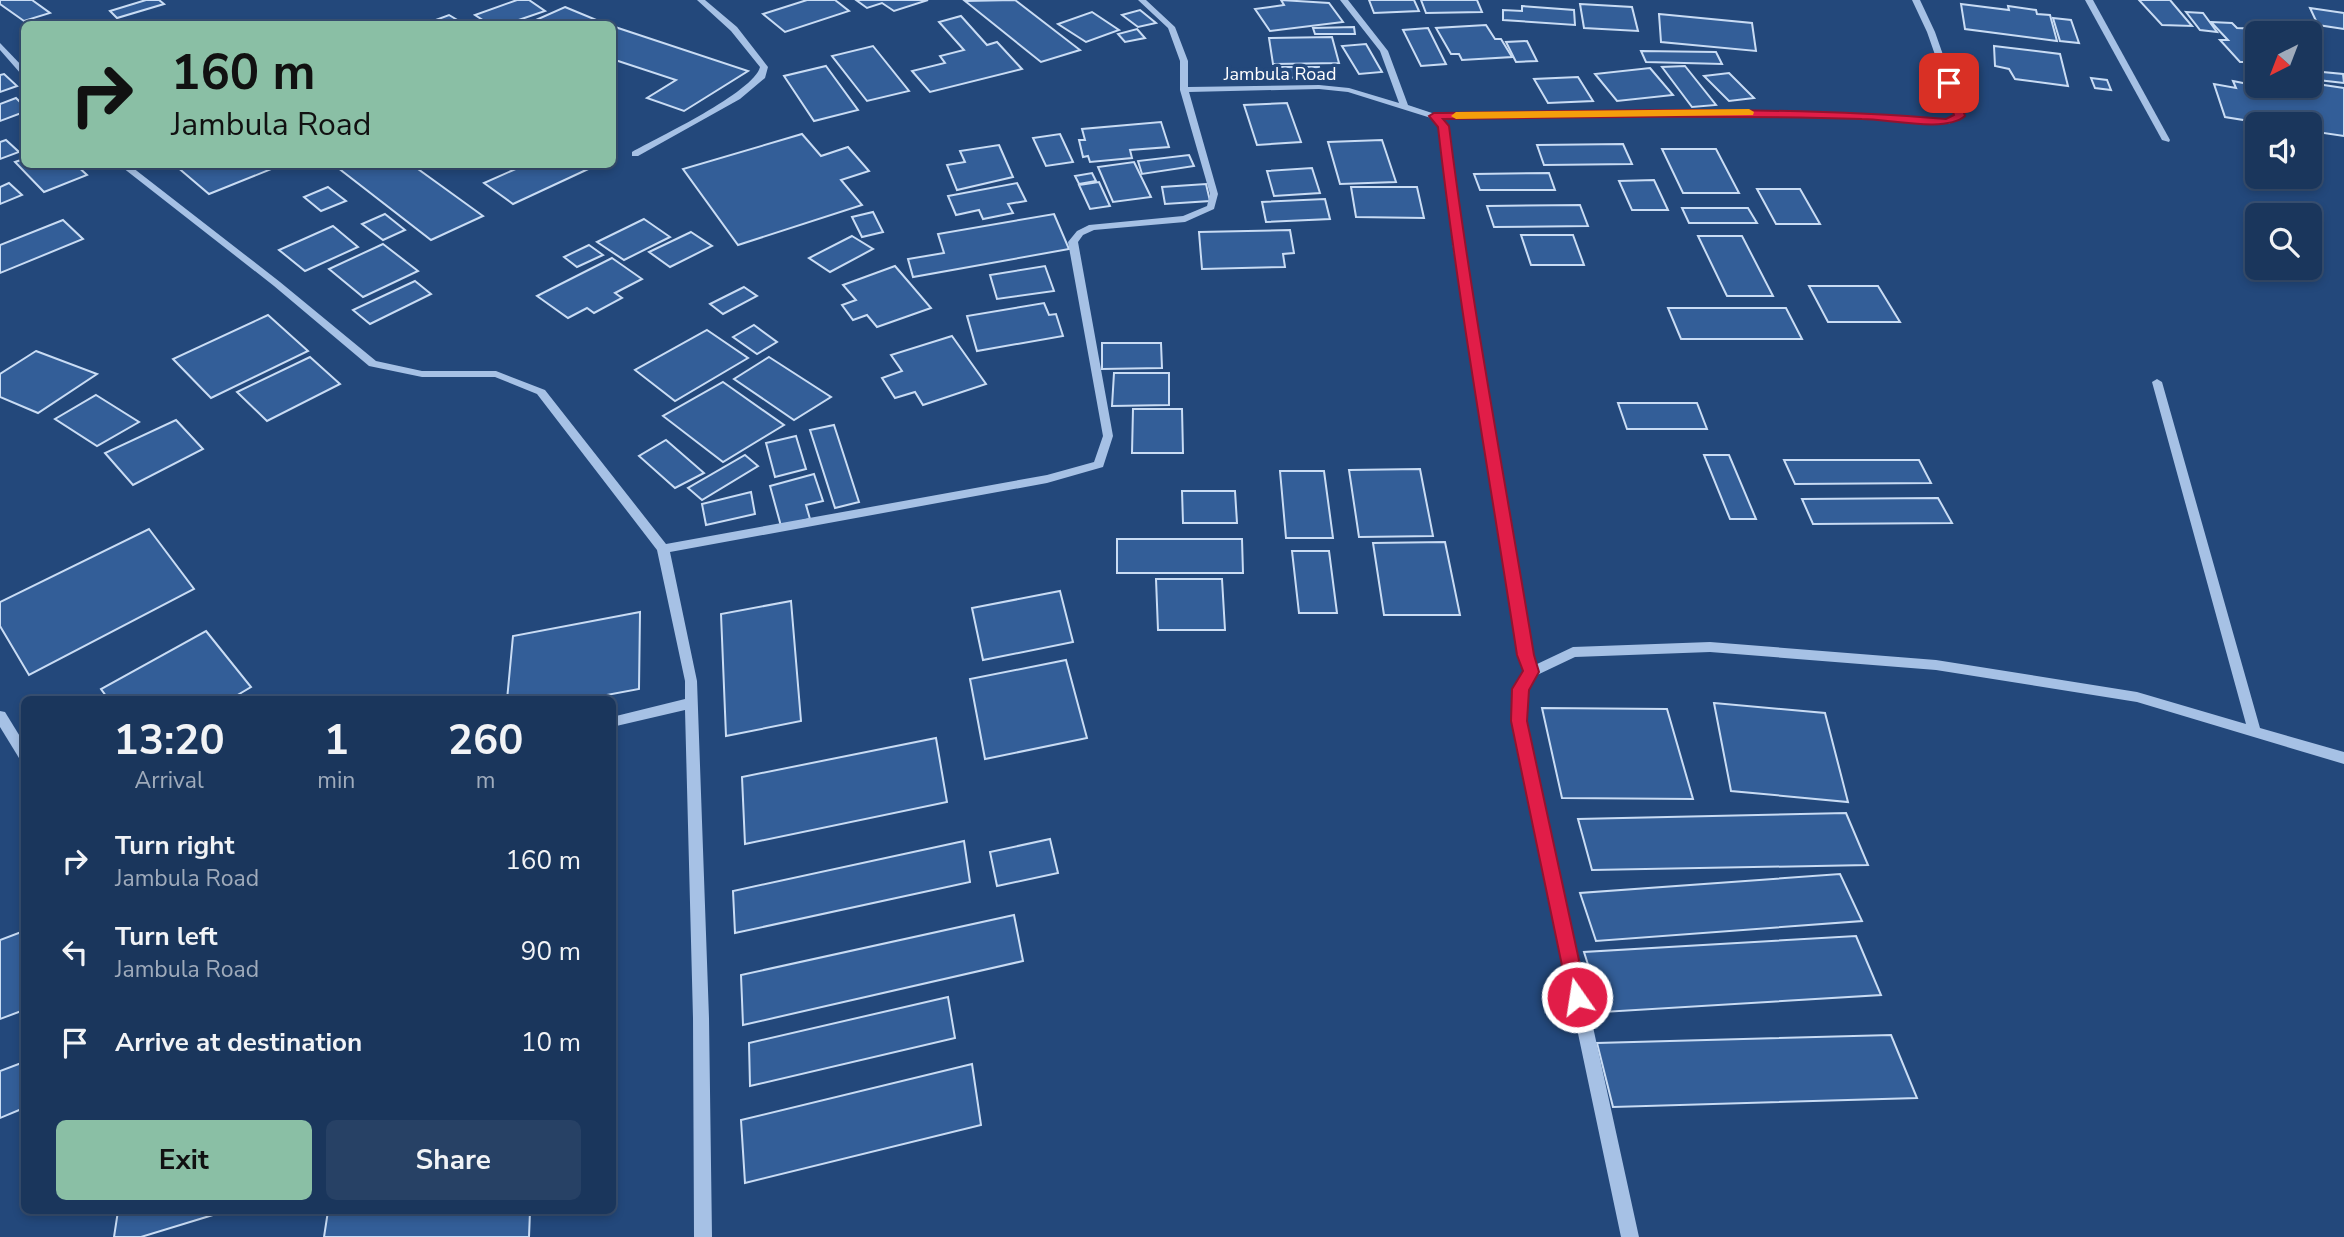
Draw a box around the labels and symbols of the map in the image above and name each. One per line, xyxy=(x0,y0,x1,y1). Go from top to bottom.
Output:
north arrow xyxy=(2245,21,2322,98)
pin xyxy=(1919,53,1979,113)
street label: Jambula Road xyxy=(1223,62,1336,86)
position arrow xyxy=(1540,960,1614,1034)

